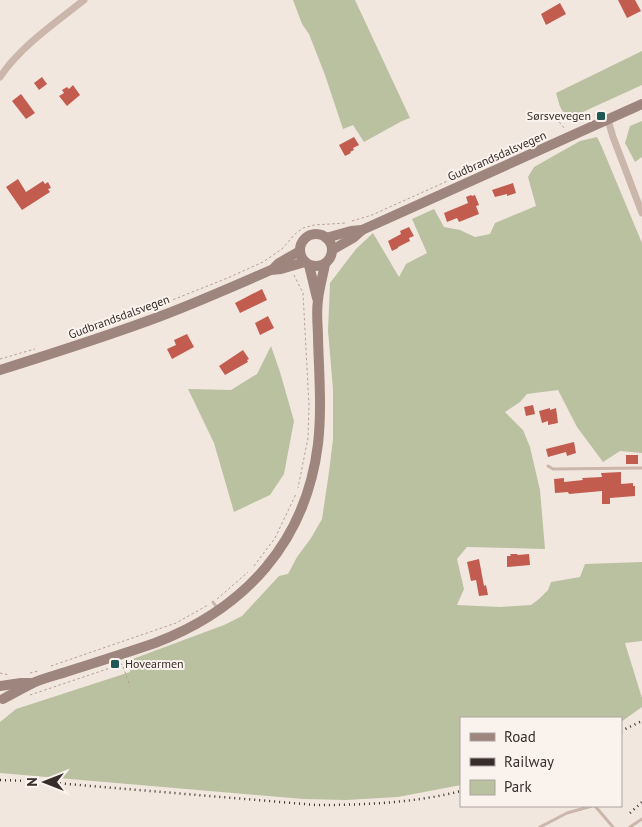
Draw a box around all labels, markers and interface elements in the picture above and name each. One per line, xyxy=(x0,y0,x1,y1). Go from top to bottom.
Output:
place label: Sørsvevegen xyxy=(527,108,591,123)
marker: Sørsvevegen xyxy=(595,110,607,122)
street label: Gudbrandsdalsvegen xyxy=(445,127,549,184)
street label: Gudbrandsdalsvegen xyxy=(66,291,171,342)
place label: Hovearmen xyxy=(125,656,184,671)
marker: Hovearmen xyxy=(109,658,121,670)
legend xyxy=(460,717,622,807)
text: Road xyxy=(504,727,536,746)
text: Railway xyxy=(504,752,554,771)
north arrow xyxy=(20,757,70,807)
text: N xyxy=(23,777,41,787)
text: Park xyxy=(504,777,532,796)

